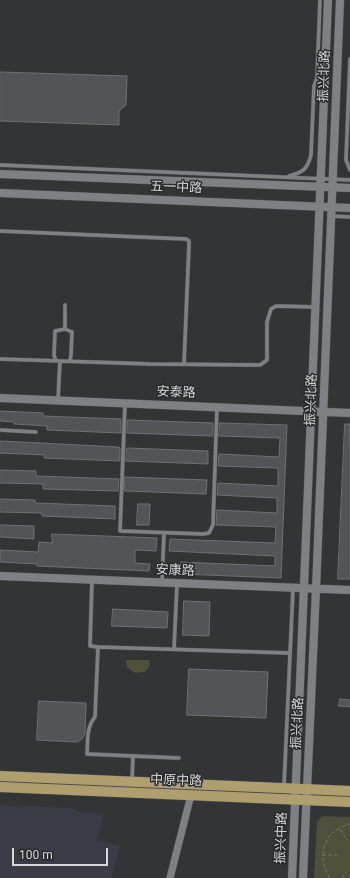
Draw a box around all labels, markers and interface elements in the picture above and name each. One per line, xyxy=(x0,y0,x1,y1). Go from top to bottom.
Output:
street label: 振兴北路 xyxy=(316,50,334,102)
street label: 五一中路 xyxy=(150,179,202,197)
street label: 振兴北路 xyxy=(303,374,321,426)
street label: 安泰路 xyxy=(156,385,196,401)
street label: 安康路 xyxy=(155,563,195,579)
street label: 振兴北路 xyxy=(289,697,307,749)
street label: 中原中路 xyxy=(150,772,202,790)
street label: 振兴中路 xyxy=(273,812,291,864)
scale bar xyxy=(14,840,110,866)
text: 100 m xyxy=(19,848,53,862)

